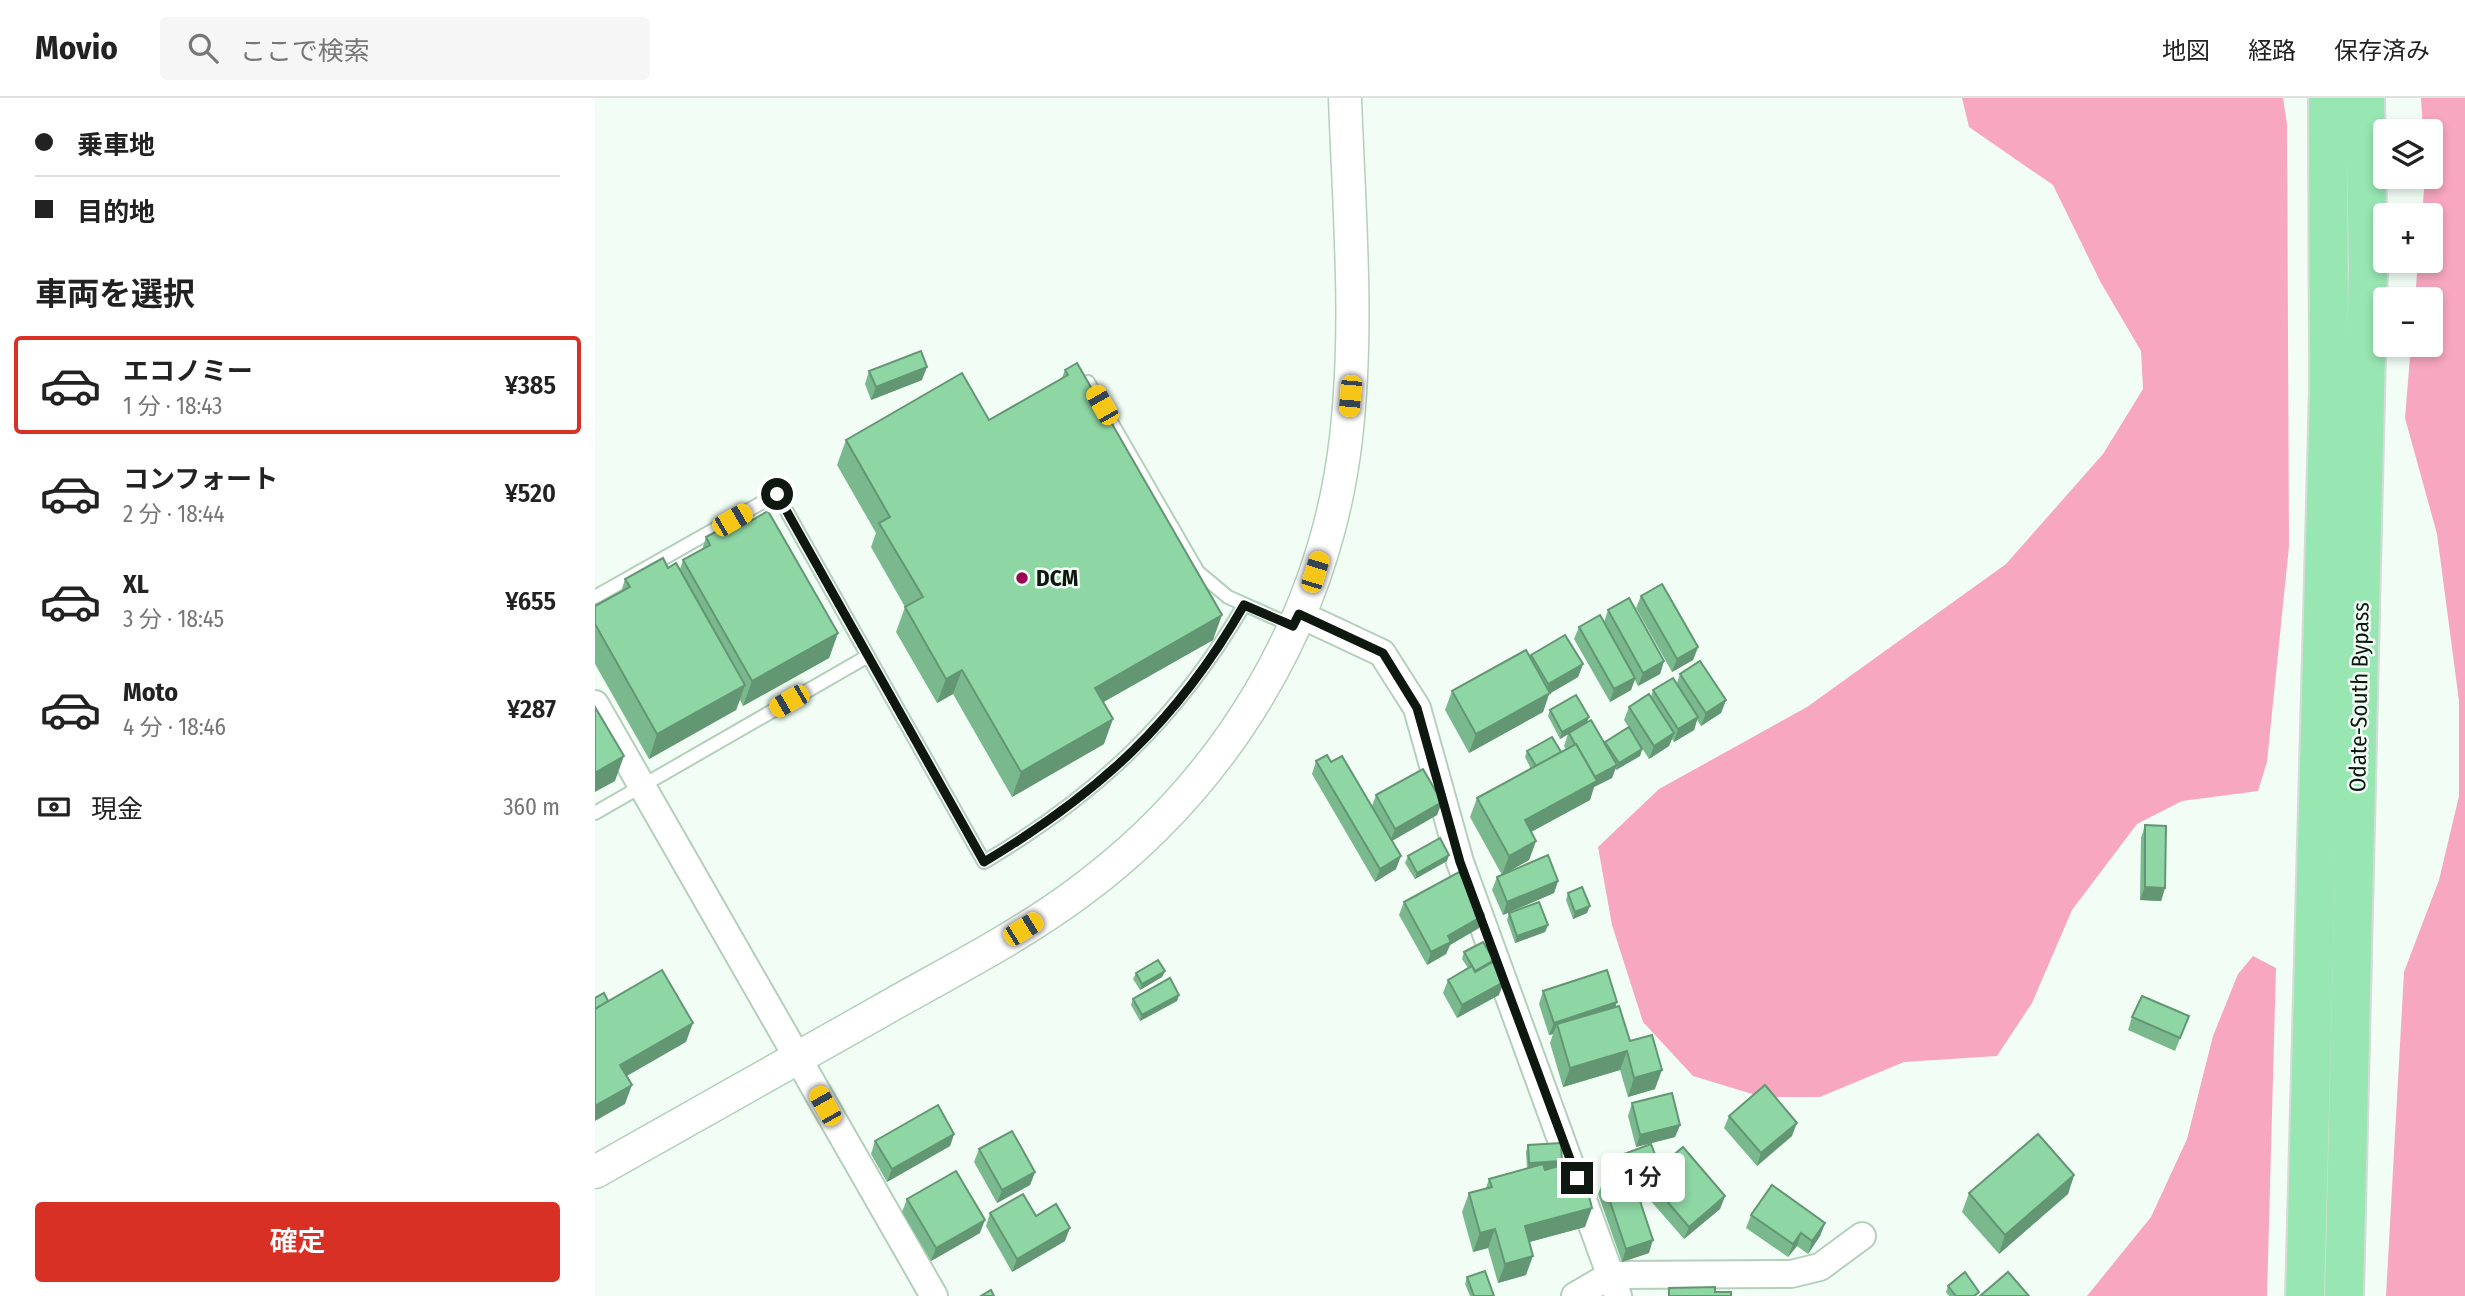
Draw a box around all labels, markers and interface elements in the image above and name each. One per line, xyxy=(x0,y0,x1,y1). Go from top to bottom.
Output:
search box xyxy=(160,17,650,80)
text: Movio xyxy=(35,28,118,68)
icon: search xyxy=(184,29,222,67)
text: ここで検索 xyxy=(240,36,370,67)
text: 地図 xyxy=(2162,37,2210,65)
text: 経路 xyxy=(2248,37,2296,65)
text: 保存済み xyxy=(2334,37,2430,65)
map controls xyxy=(2373,119,2443,357)
button: layers xyxy=(2373,119,2443,189)
text: 乗車地 xyxy=(77,130,155,161)
text: 目的地 xyxy=(77,197,155,228)
button: + xyxy=(2373,203,2443,273)
text: 車両を選択 xyxy=(35,275,195,313)
button: − xyxy=(2373,287,2443,357)
icon: car xyxy=(39,354,102,417)
text: エコノミー xyxy=(123,356,253,387)
text: ¥385 xyxy=(505,370,556,401)
car xyxy=(1338,374,1363,418)
car xyxy=(1083,382,1122,428)
text: 1 分 · 18:43 xyxy=(123,392,222,420)
icon: car xyxy=(39,462,102,525)
text: コンフォート xyxy=(123,464,278,495)
text: ¥520 xyxy=(505,478,556,509)
route start xyxy=(761,478,793,510)
text: 2 分 · 18:44 xyxy=(123,500,225,528)
car xyxy=(709,500,756,540)
car xyxy=(1299,549,1332,595)
place label: DCM xyxy=(1036,564,1078,592)
text: XL xyxy=(123,569,149,600)
icon: car xyxy=(39,570,102,633)
marker: DCM xyxy=(1014,570,1030,586)
text: ¥655 xyxy=(505,586,556,617)
street label: Odate-South Bypass xyxy=(2343,602,2375,792)
text: 3 分 · 18:45 xyxy=(123,605,224,633)
text: Moto xyxy=(123,677,178,708)
icon: car xyxy=(39,678,102,741)
car xyxy=(766,681,813,721)
text: ¥287 xyxy=(507,694,556,725)
text: 4 分 · 18:46 xyxy=(123,713,226,741)
icon: cash xyxy=(35,788,73,826)
text: 360 m xyxy=(503,793,560,821)
text: 現金 xyxy=(91,794,143,825)
car xyxy=(1000,909,1047,949)
car xyxy=(806,1083,845,1129)
callout: 1 分 xyxy=(1601,1154,1685,1202)
route end xyxy=(1561,1162,1593,1194)
text: 1 分 xyxy=(1624,1163,1662,1191)
button: 確定 xyxy=(35,1202,560,1282)

